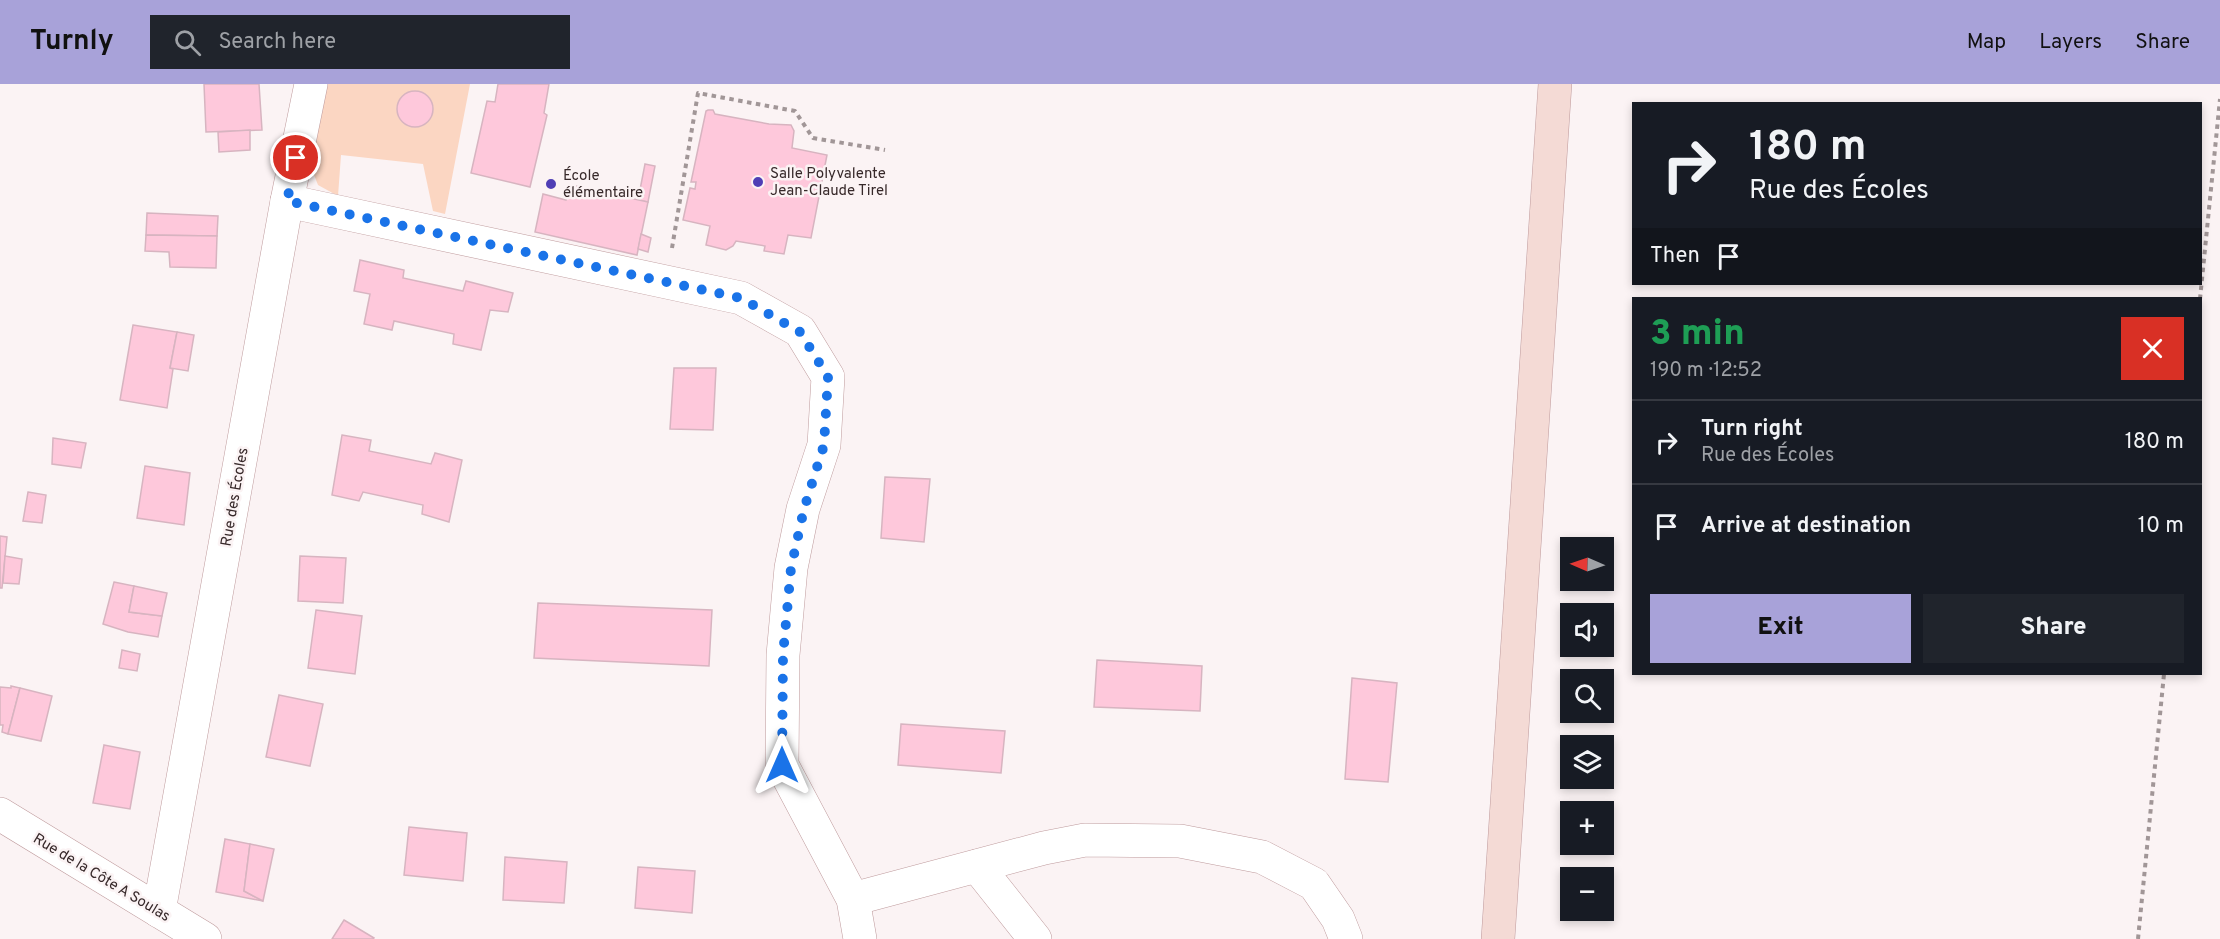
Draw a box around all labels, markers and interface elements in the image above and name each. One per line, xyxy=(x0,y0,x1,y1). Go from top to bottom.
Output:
search box xyxy=(150,15,570,69)
text: Turnly xyxy=(30,24,114,60)
icon: search xyxy=(171,26,204,59)
text: Search here xyxy=(219,29,336,56)
text: Map xyxy=(1967,29,2006,56)
text: Layers xyxy=(2039,29,2102,56)
text: Share xyxy=(2135,29,2190,56)
text: 180 m xyxy=(1749,122,1866,175)
icon: right xyxy=(1650,126,1728,204)
pin xyxy=(270,132,321,183)
icon: arrive xyxy=(279,141,312,174)
place label: Salle Polyvalente Jean-Claude Tirel xyxy=(770,165,888,201)
place label: École élémentaire xyxy=(563,166,643,203)
text: Rue des Écoles xyxy=(1749,174,1929,208)
marker: Salle Polyvalente Jean-Claude Tirel xyxy=(751,175,765,189)
marker: École élémentaire xyxy=(544,177,558,191)
icon: arrive xyxy=(1712,240,1745,273)
text: Then xyxy=(1650,243,1700,270)
text: 3 min xyxy=(1650,312,1745,358)
button: close xyxy=(2121,317,2184,380)
text: 190 m · 12:52 xyxy=(1650,358,1762,384)
text: Turn right xyxy=(1701,416,1803,443)
icon: right xyxy=(1650,426,1683,459)
text: 180 m xyxy=(2125,429,2184,456)
text: Rue des Écoles xyxy=(1701,443,1834,469)
street label: Rue des Écoles xyxy=(216,446,254,548)
icon: arrive xyxy=(1650,510,1683,543)
text: Arrive at destination xyxy=(1701,513,1911,540)
text: 10 m xyxy=(2138,513,2184,540)
north arrow xyxy=(1560,537,1614,591)
map controls xyxy=(1560,537,1614,921)
button: Exit xyxy=(1650,594,1911,663)
button: Share xyxy=(1923,594,2184,663)
button: sound xyxy=(1560,603,1614,657)
button: search xyxy=(1560,669,1614,723)
position arrow xyxy=(750,733,814,797)
button: layers xyxy=(1560,735,1614,789)
button: + xyxy=(1560,801,1614,855)
street label: Rue de la Côte A Soulas xyxy=(29,830,173,927)
button: − xyxy=(1560,867,1614,921)

